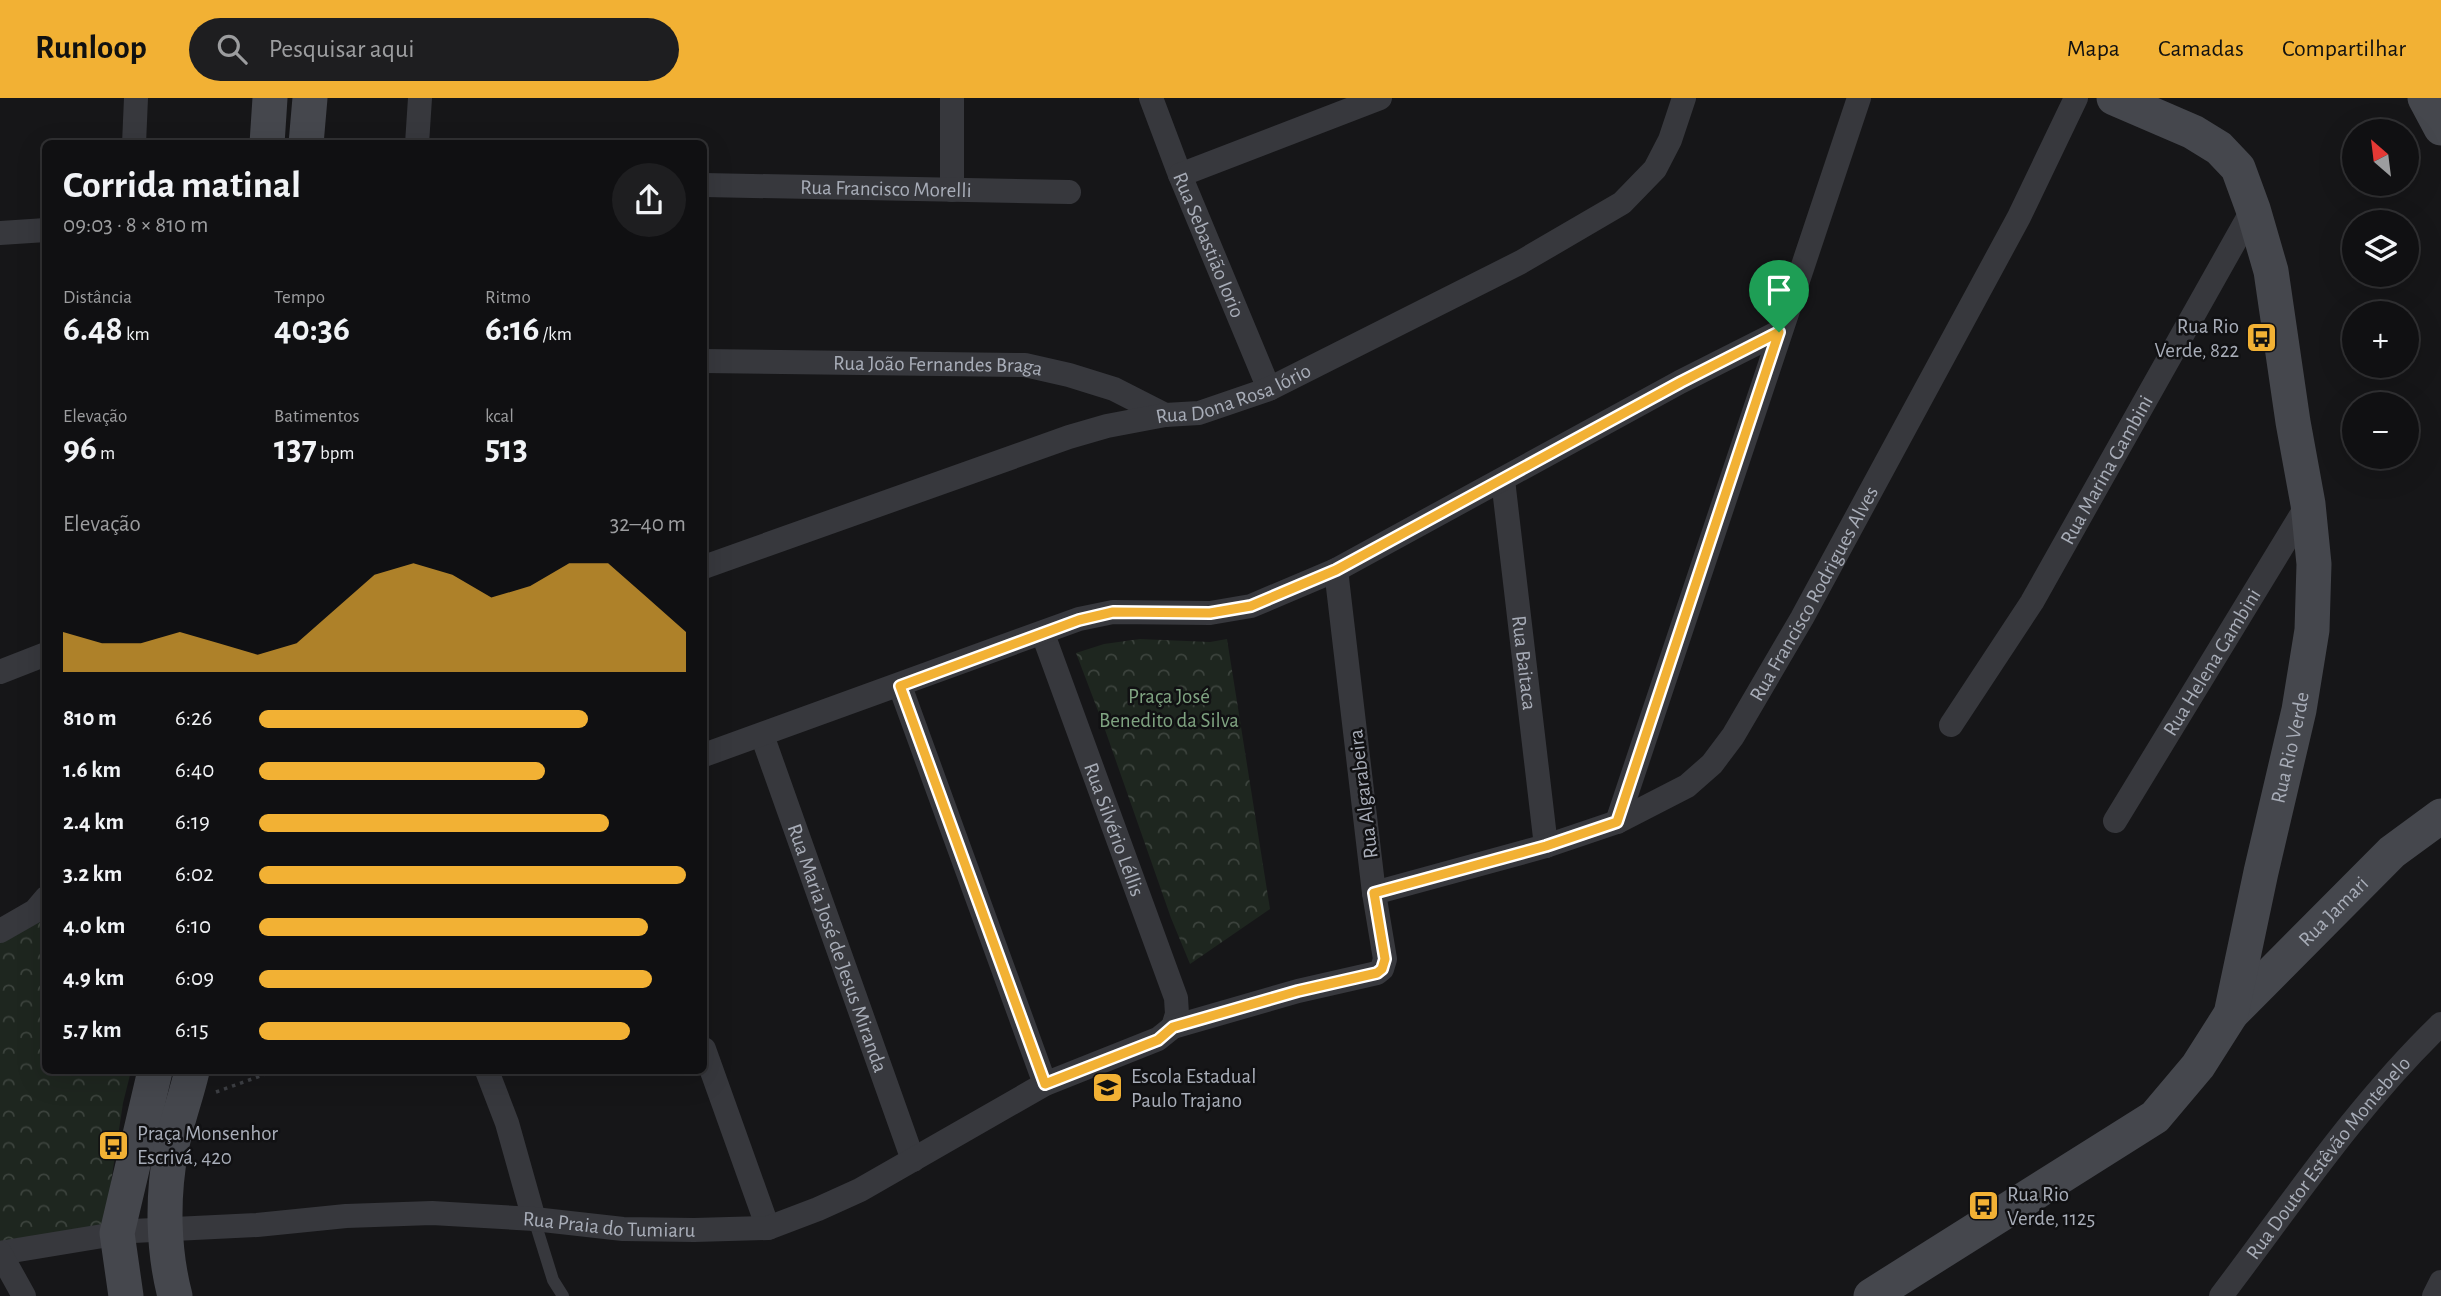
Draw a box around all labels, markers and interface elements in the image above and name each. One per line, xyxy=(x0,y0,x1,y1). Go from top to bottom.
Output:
search box xyxy=(189,18,679,81)
icon: search xyxy=(213,30,251,68)
text: Runloop xyxy=(35,32,147,65)
text: Pesquisar aqui xyxy=(269,36,415,62)
text: Mapa xyxy=(2067,37,2120,61)
text: Camadas xyxy=(2158,37,2244,61)
text: Compartilhar xyxy=(2282,37,2406,61)
north arrow xyxy=(2342,119,2418,196)
map controls xyxy=(2342,119,2419,469)
button: share xyxy=(612,163,686,237)
text: Corrida matinal xyxy=(63,167,301,205)
street label: Rua Sebastião Iorio xyxy=(1169,169,1248,321)
street label: Rua Francisco Morelli xyxy=(800,177,972,201)
button: layers xyxy=(2342,210,2419,287)
text: 09:03 · 8 × 810 m xyxy=(63,214,208,237)
pin xyxy=(1749,260,1809,332)
icon: arrive xyxy=(1760,271,1798,309)
text: Distância xyxy=(63,288,132,307)
text: Tempo xyxy=(274,288,325,307)
text: Ritmo xyxy=(485,288,531,307)
button: + xyxy=(2342,301,2419,378)
text: 6.48 xyxy=(63,312,123,347)
text: 40:36 xyxy=(274,312,350,347)
text: 6:16 xyxy=(485,312,539,347)
place label: Rua Rio Verde, 822 xyxy=(2154,316,2239,361)
bus stop icon: Rua Rio Verde, 822 xyxy=(2245,321,2279,355)
text: km xyxy=(123,325,150,344)
text: /km xyxy=(539,325,572,344)
street label: Rua João Fernandes Braga xyxy=(833,353,1045,380)
street label: Rua Dona Rosa Iório xyxy=(1154,360,1314,428)
street label: Rua Marina Gambini xyxy=(2057,392,2157,548)
button: − xyxy=(2342,392,2419,469)
text: Elevação xyxy=(63,407,127,426)
text: Batimentos xyxy=(274,407,360,426)
text: kcal xyxy=(485,407,514,426)
text: 96 xyxy=(63,431,97,466)
text: 137 xyxy=(274,431,317,466)
text: 513 xyxy=(485,431,528,466)
text: m xyxy=(97,444,115,463)
text: bpm xyxy=(317,444,354,463)
street label: Rua Francisco Rodrigues Alves xyxy=(1746,483,1882,705)
text: Elevação xyxy=(63,513,141,536)
text: 32–40 m xyxy=(610,513,686,536)
street label: Rua Helena Gambini xyxy=(2159,585,2265,740)
street label: Rua Baitaca xyxy=(1508,614,1540,712)
park label: Praça José Benedito da Silva xyxy=(1099,686,1239,731)
street label: Rua Rio Verde xyxy=(2267,690,2313,805)
text: 810 m xyxy=(63,707,117,730)
text: 6:26 xyxy=(175,707,212,730)
street label: Rua Algarabeira xyxy=(1345,728,1382,860)
text: 1.6 km xyxy=(63,759,121,782)
text: 6:40 xyxy=(175,759,214,782)
street label: Rua Silvério Léllis xyxy=(1080,760,1148,899)
text: 2.4 km xyxy=(63,811,124,834)
text: 6:19 xyxy=(175,811,210,834)
street label: Rua Maria José de Jesus Miranda xyxy=(783,821,891,1075)
text: 3.2 km xyxy=(63,863,122,886)
text: 6:02 xyxy=(175,863,214,886)
street label: Rua Jamari xyxy=(2295,873,2372,950)
text: 4.0 km xyxy=(63,915,125,938)
text: 6:10 xyxy=(175,915,211,938)
text: 4.9 km xyxy=(63,967,124,990)
text: 6:09 xyxy=(175,967,214,990)
text: 5.7 km xyxy=(63,1019,122,1042)
text: 6:15 xyxy=(175,1019,209,1042)
street label: Rua Doutor Estêvão Montebelo xyxy=(2242,1053,2415,1263)
place label: Escola Estadual Paulo Trajano xyxy=(1131,1066,1256,1111)
school or university icon: Escola Estadual Paulo Trajano xyxy=(1091,1071,1125,1105)
place label: Praça Monsenhor Escrivá, 420 xyxy=(137,1123,278,1168)
bus stop icon: Praça Monsenhor Escrivá, 420 xyxy=(97,1128,131,1162)
place label: Rua Rio Verde, 1125 xyxy=(2007,1184,2095,1229)
bus stop icon: Rua Rio Verde, 1125 xyxy=(1967,1189,2001,1223)
street label: Rua Praia do Tumiaru xyxy=(522,1208,696,1241)

